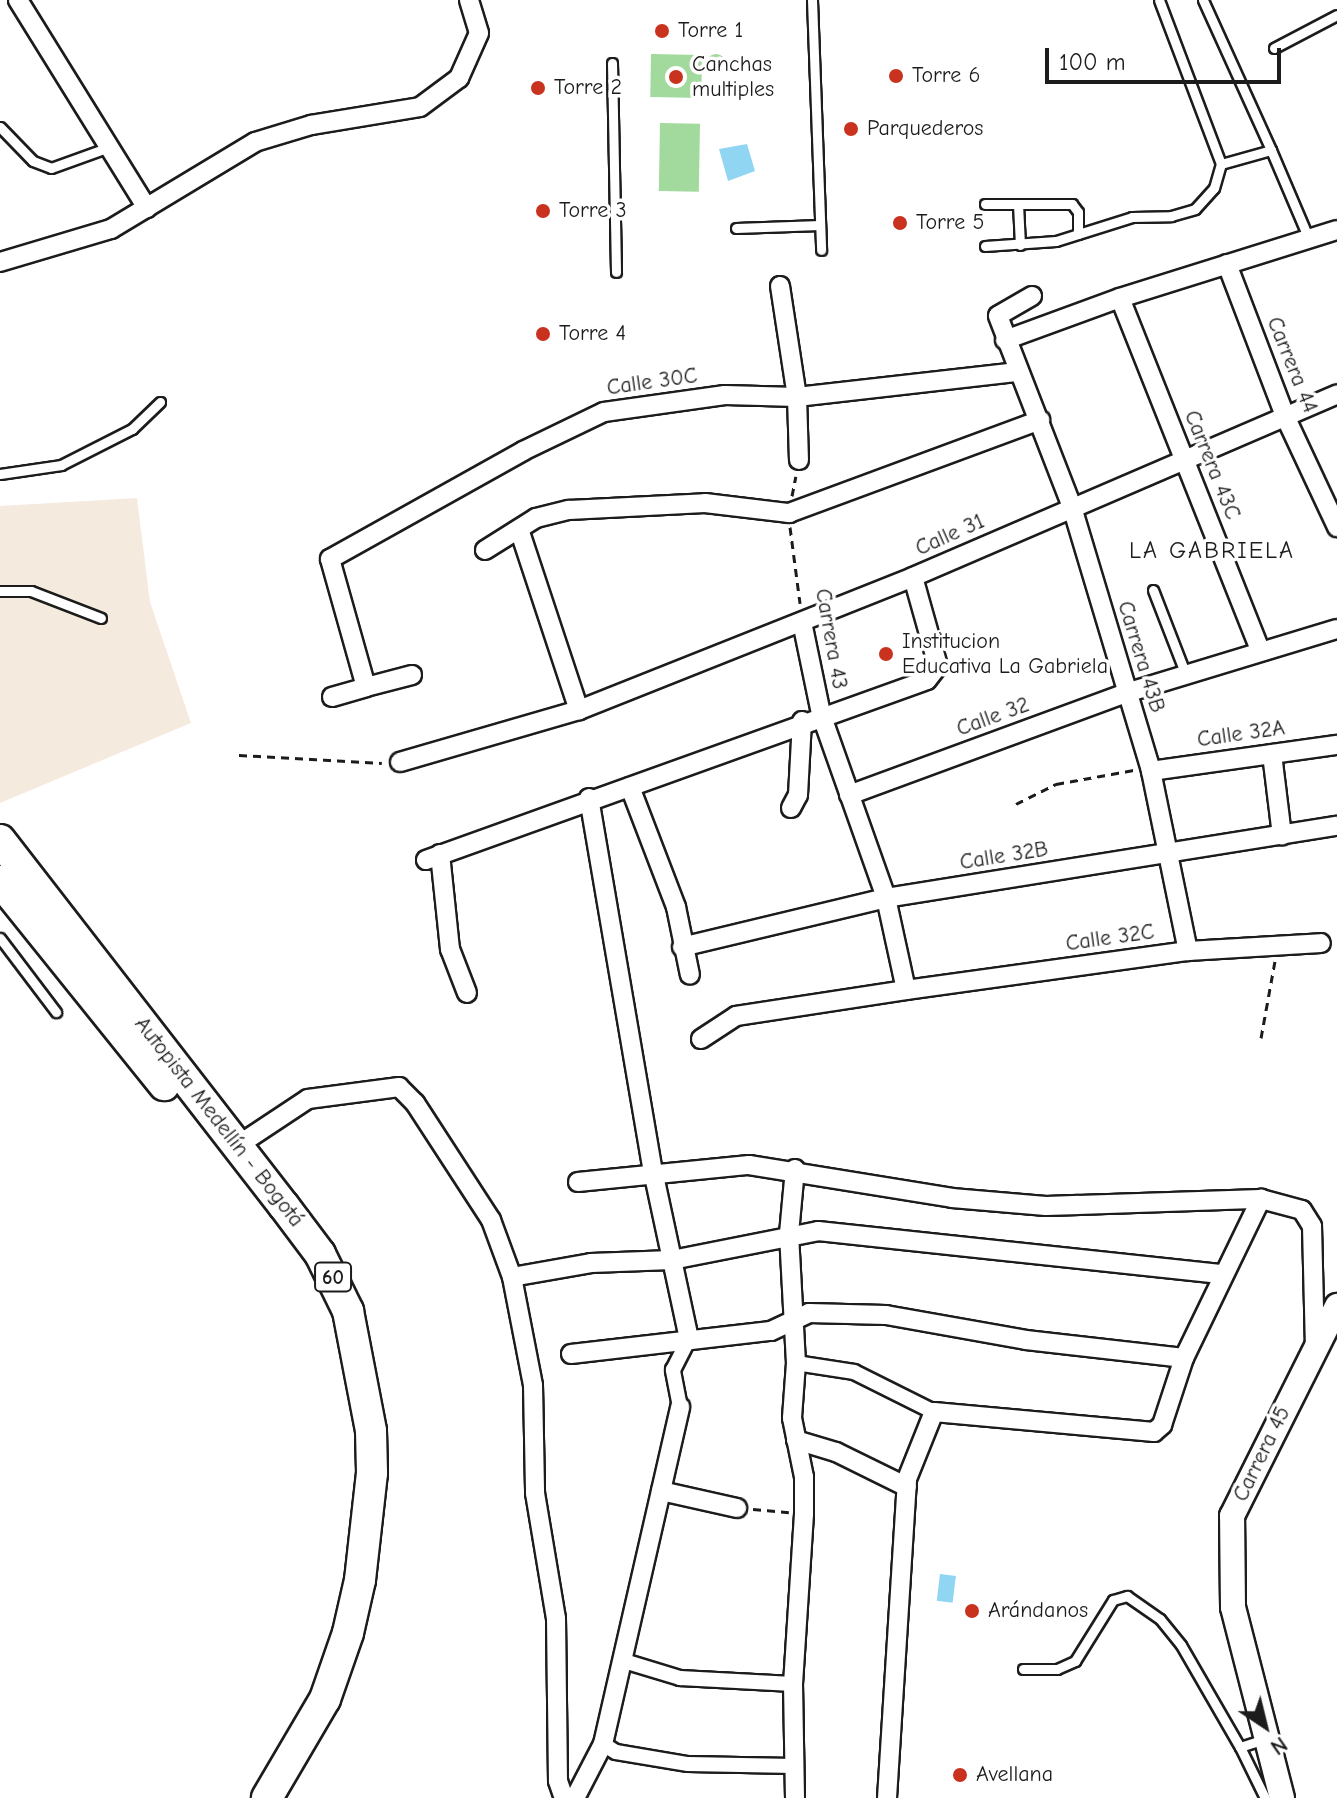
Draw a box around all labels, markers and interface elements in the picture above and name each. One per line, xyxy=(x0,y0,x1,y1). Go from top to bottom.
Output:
place label: Torre 1 xyxy=(678,18,743,44)
marker: Torre 1 xyxy=(653,22,671,40)
scale bar xyxy=(1049,32,1285,82)
text: 100 m xyxy=(1059,48,1126,76)
place label: Canchas multiples xyxy=(692,51,774,102)
place label: Torre 6 xyxy=(912,63,980,89)
marker: Torre 6 xyxy=(887,67,905,85)
marker: Canchas multiples xyxy=(667,68,685,86)
place label: Torre 2 xyxy=(554,75,622,101)
marker: Torre 2 xyxy=(529,79,547,97)
place label: Parquederos xyxy=(867,116,983,142)
marker: Parquederos xyxy=(842,120,860,138)
place label: Torre 3 xyxy=(559,198,627,224)
marker: Torre 3 xyxy=(534,202,552,220)
place label: Torre 5 xyxy=(916,210,984,236)
marker: Torre 5 xyxy=(891,214,909,232)
street label: Carrera 44 xyxy=(1261,313,1323,417)
place label: Torre 4 xyxy=(559,321,626,347)
marker: Torre 4 xyxy=(534,325,552,343)
street label: Calle 30C xyxy=(605,363,699,401)
street label: Carrera 43C xyxy=(1178,407,1246,523)
street label: Calle 31 xyxy=(911,508,989,562)
district label: LA GABRIELA xyxy=(1129,537,1295,565)
street label: Carrera 43 xyxy=(809,587,853,691)
street label: Carrera 43B xyxy=(1112,598,1170,716)
place label: Institucion Educativa La Gabriela xyxy=(902,628,1108,680)
marker: Institucion Educativa La Gabriela xyxy=(877,645,895,663)
street label: Calle 32 xyxy=(953,692,1033,742)
street label: Calle 32A xyxy=(1195,715,1287,753)
street label: Calle 32B xyxy=(958,836,1050,876)
street label: Calle 32C xyxy=(1064,919,1156,957)
street label: Autopista Medellín - Bogotá xyxy=(129,1012,309,1232)
road number: 60 xyxy=(313,1261,353,1293)
street label: Carrera 45 xyxy=(1228,1402,1296,1506)
place label: Arándanos xyxy=(988,1598,1088,1624)
marker: Arándanos xyxy=(963,1602,981,1620)
north arrow xyxy=(1225,1686,1305,1766)
text: N xyxy=(1265,1731,1292,1760)
place label: Avellana xyxy=(976,1762,1053,1788)
marker: Avellana xyxy=(951,1766,969,1784)

